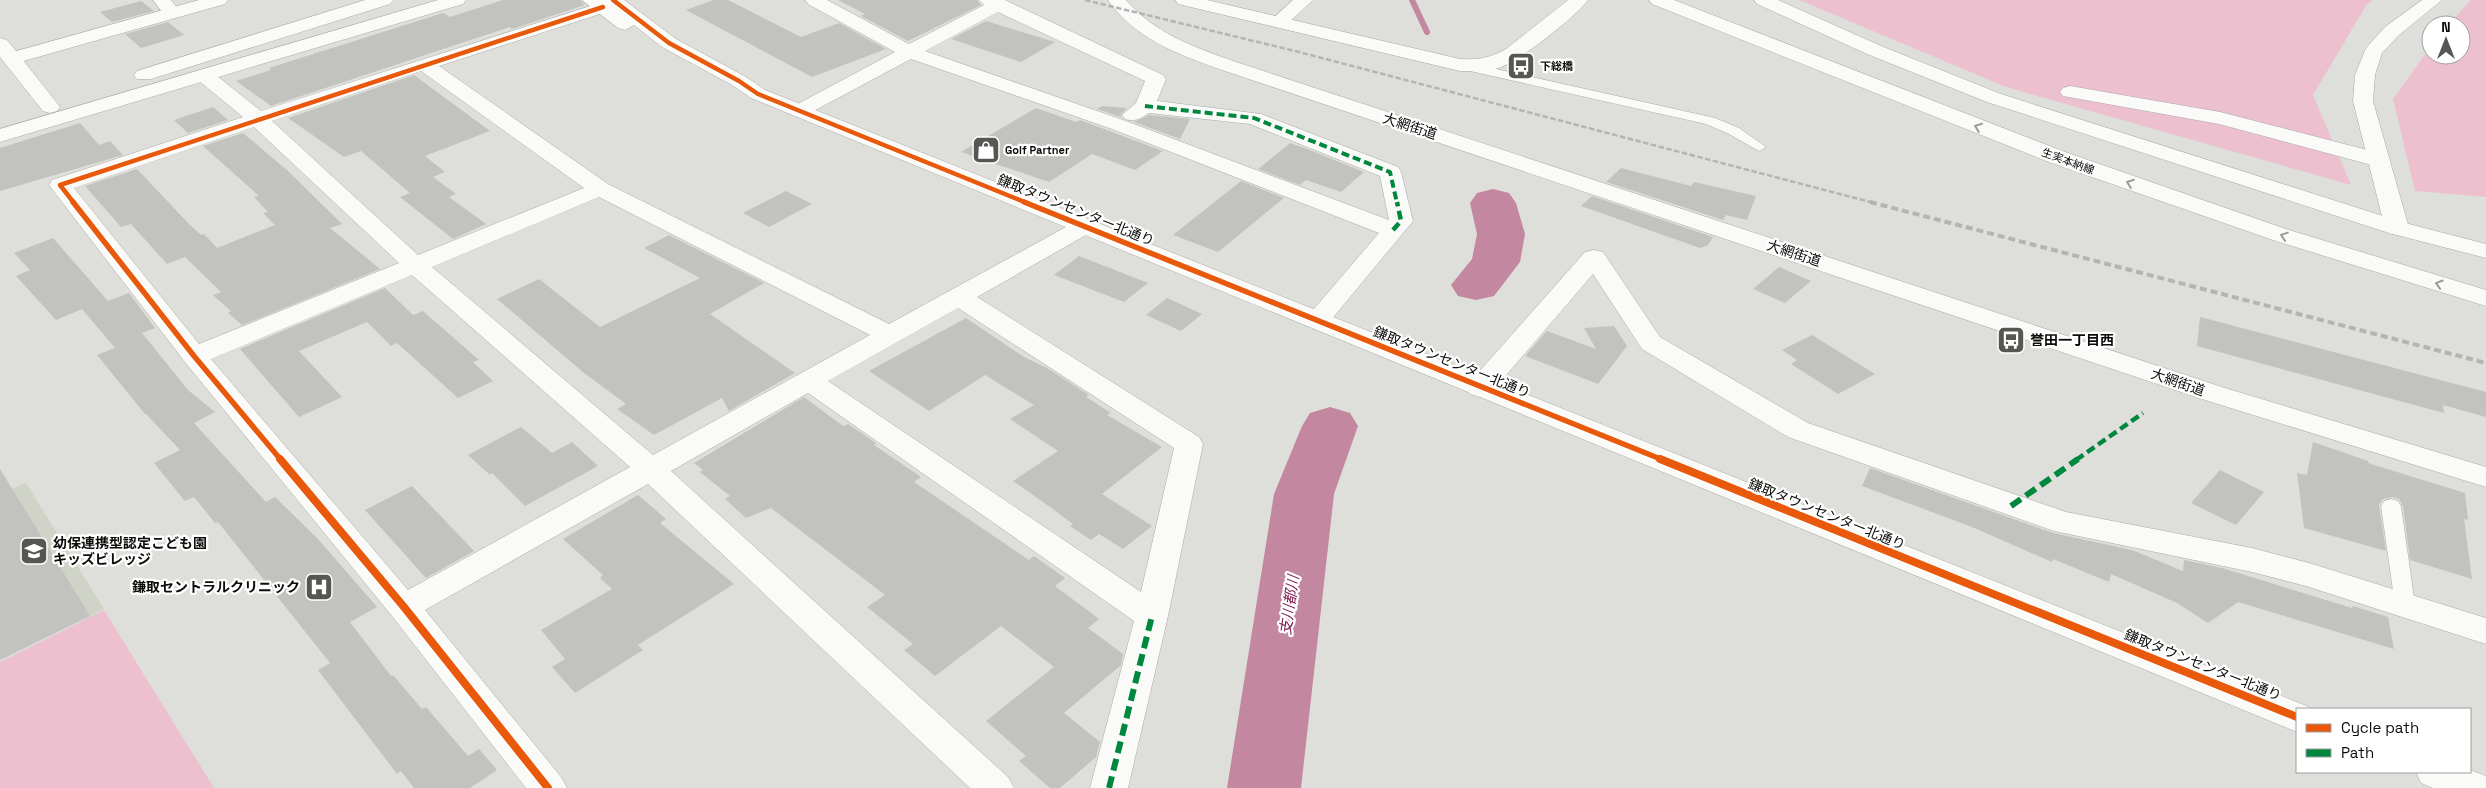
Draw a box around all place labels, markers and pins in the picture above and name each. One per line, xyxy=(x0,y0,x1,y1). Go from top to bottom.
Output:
bus stop icon: 下総橋 xyxy=(1506,51,1536,81)
place label: 下総橋 xyxy=(1540,59,1573,73)
shop icon: Golf Partner xyxy=(971,135,1001,165)
place label: Golf Partner xyxy=(1005,143,1070,157)
bus stop icon: 誉田一丁目西 xyxy=(1996,325,2026,355)
place label: 誉田一丁目西 xyxy=(2030,331,2114,349)
place label: 幼保連携型認定こども園 キッズビレッジ xyxy=(53,534,207,568)
school or university icon: 幼保連携型認定こども園 キッズビレッジ xyxy=(19,536,49,566)
hospital icon: 鎌取セントラルクリニック xyxy=(304,572,334,602)
place label: 鎌取セントラルクリニック xyxy=(132,578,300,596)

